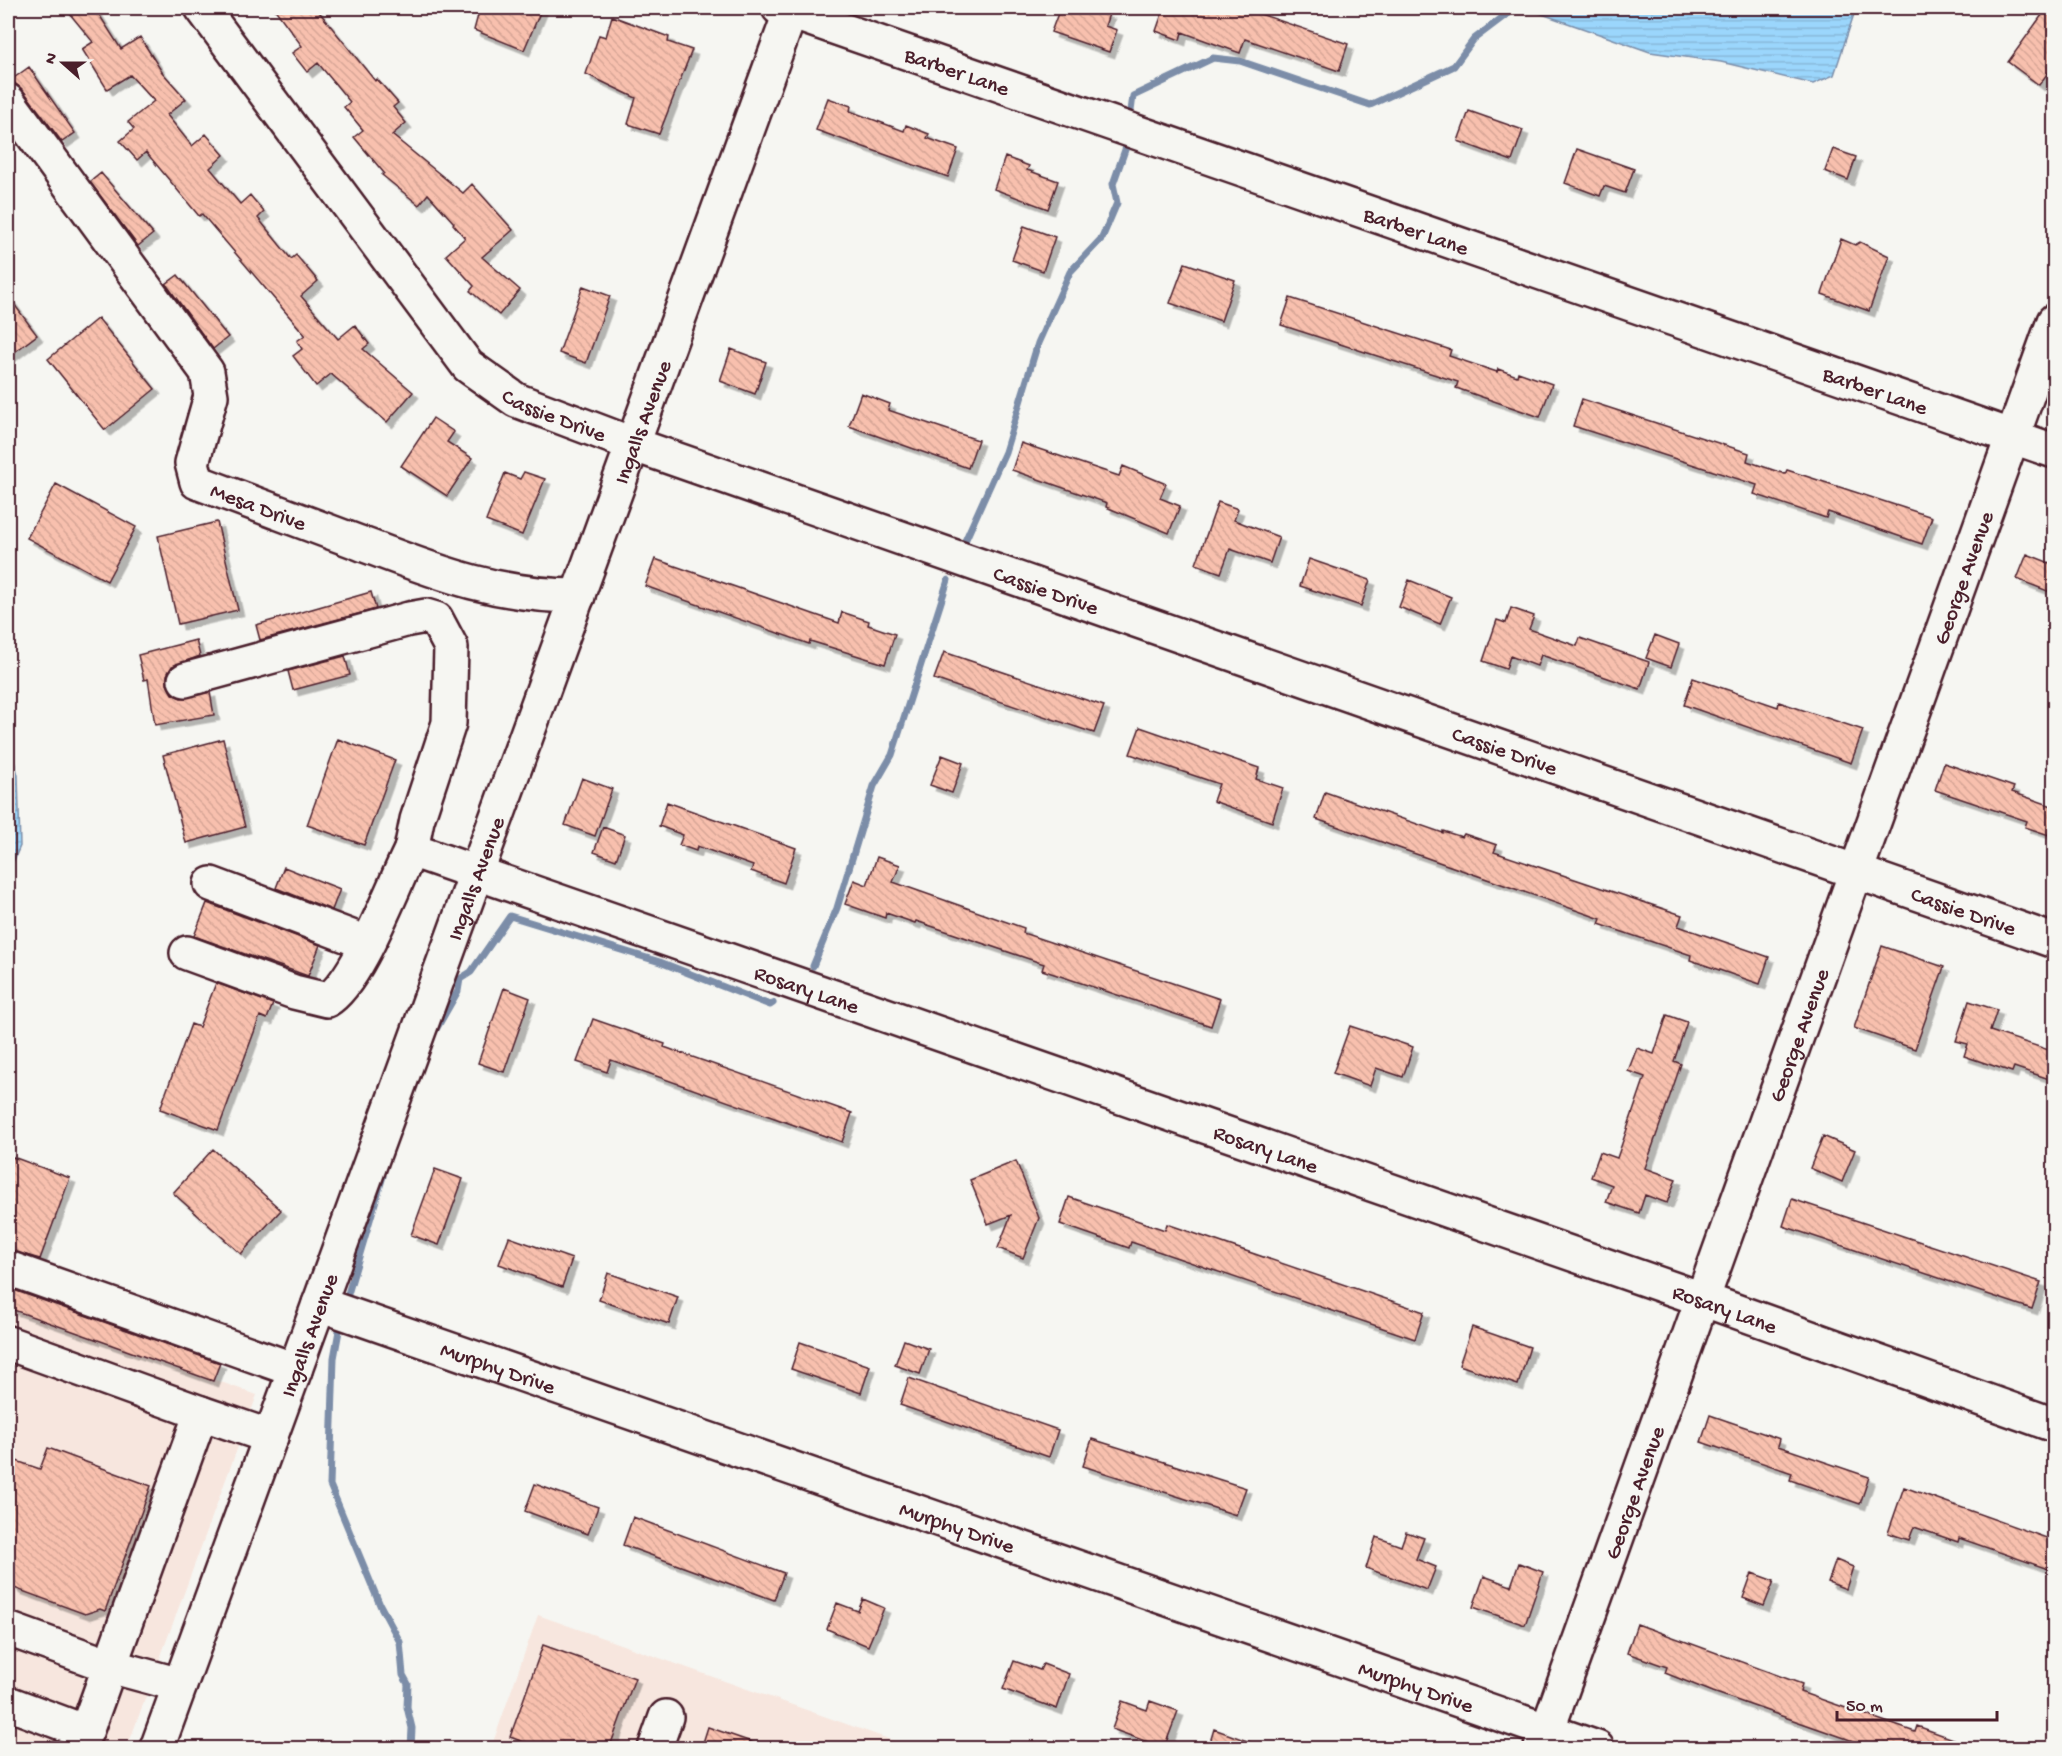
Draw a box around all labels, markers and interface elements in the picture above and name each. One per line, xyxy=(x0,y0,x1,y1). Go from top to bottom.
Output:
north arrow xyxy=(33,33,93,93)
street label: Barber Lane xyxy=(899,43,1013,104)
text: N xyxy=(42,50,63,67)
street label: Barber Lane xyxy=(1358,203,1472,264)
street label: Ingalls Avenue xyxy=(610,357,679,488)
street label: Barber Lane xyxy=(1818,362,1931,423)
street label: Cassie Drive xyxy=(495,385,610,450)
street label: Mesa Drive xyxy=(206,479,310,539)
street label: George Avenue xyxy=(1930,508,2002,649)
street label: Cassie Drive xyxy=(989,562,1102,623)
street label: Cassie Drive xyxy=(1448,723,1561,784)
street label: Ingalls Avenue xyxy=(444,814,513,945)
street label: Cassie Drive xyxy=(1907,883,2019,944)
street label: Rosary Lane xyxy=(750,961,862,1022)
street label: George Avenue xyxy=(1765,965,1837,1106)
street label: Rosary Lane xyxy=(1209,1121,1321,1182)
street label: Ingalls Avenue xyxy=(277,1270,346,1401)
street label: Rosary Lane xyxy=(1668,1281,1780,1342)
street label: Murphy Drive xyxy=(436,1338,559,1402)
street label: George Avenue xyxy=(1601,1423,1673,1564)
street label: Murphy Drive xyxy=(895,1498,1018,1562)
street label: Murphy Drive xyxy=(1354,1657,1477,1721)
scale bar xyxy=(1837,1684,1998,1722)
text: 50 m xyxy=(1846,1697,1883,1718)

